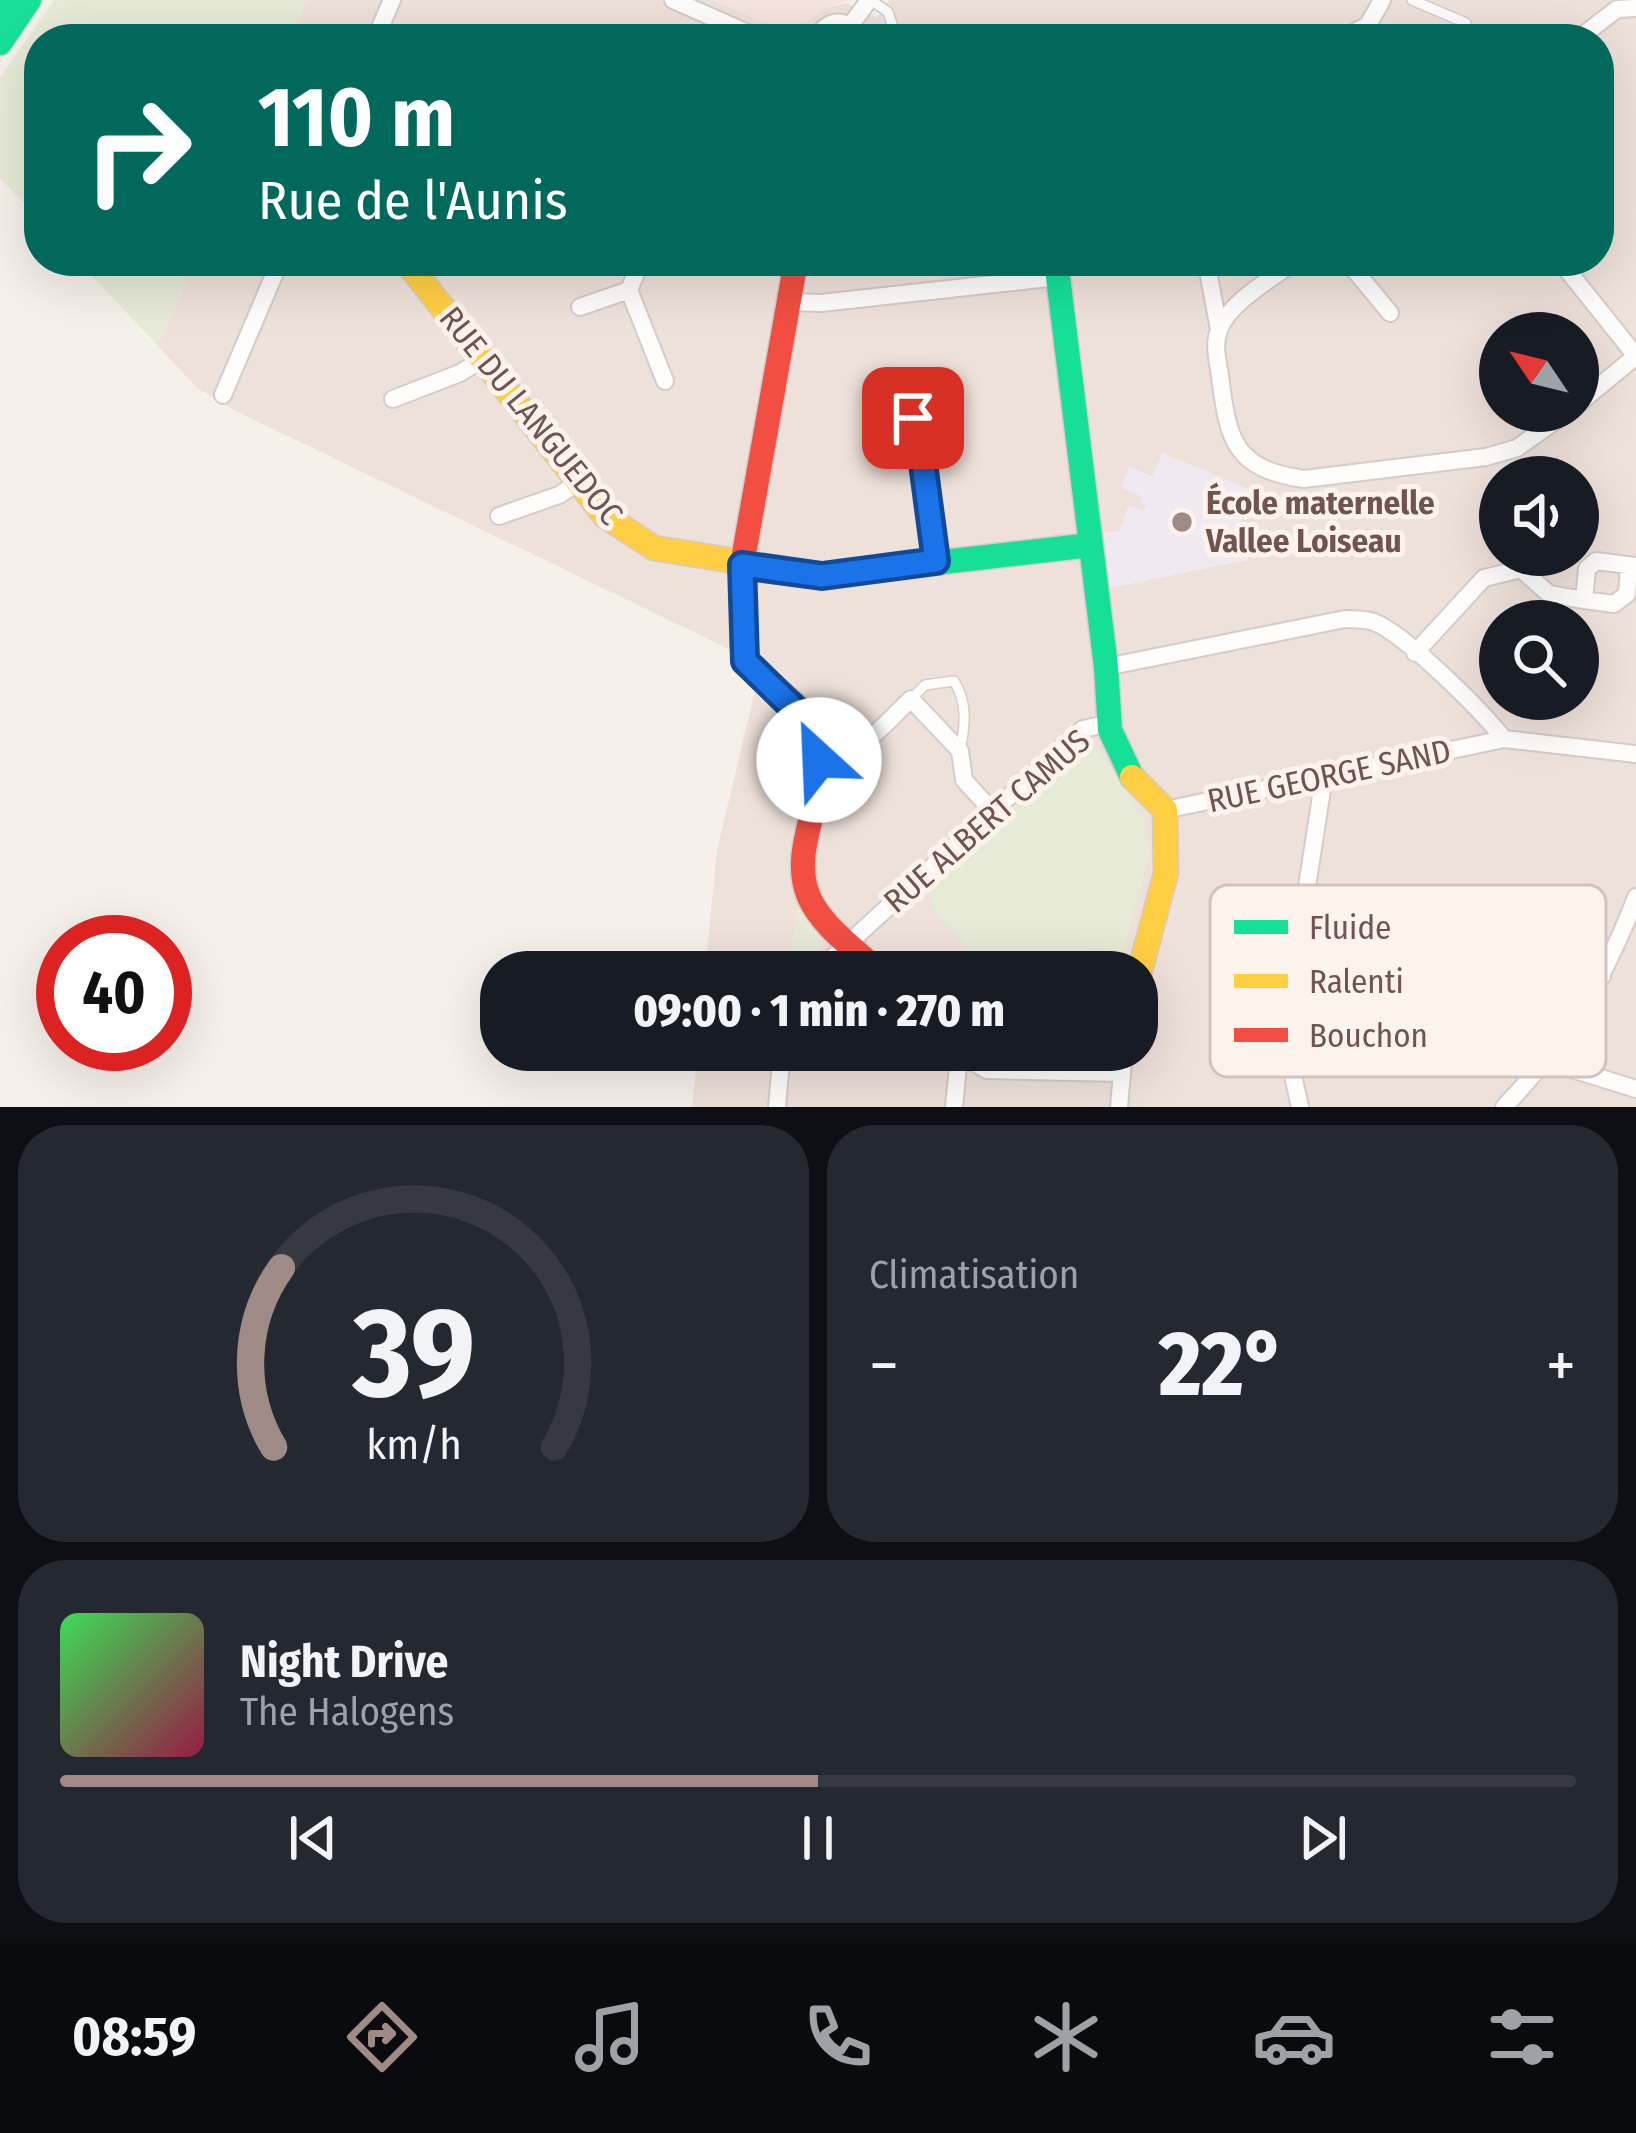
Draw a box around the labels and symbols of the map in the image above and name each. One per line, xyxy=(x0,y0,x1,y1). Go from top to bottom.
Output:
street label: RUE DU LANGUEDOC xyxy=(431,299,631,533)
north arrow xyxy=(1479,312,1599,432)
pin xyxy=(862,367,964,469)
place label: École maternelle Vallee Loiseau xyxy=(1205,482,1435,561)
marker: École maternelle Vallee Loiseau xyxy=(1169,509,1195,535)
position arrow xyxy=(756,697,882,823)
street label: RUE ALBERT CAMUS xyxy=(876,721,1098,921)
street label: RUE GEORGE SAND xyxy=(1204,731,1454,821)
legend xyxy=(1210,885,1606,1077)
text: Fluide xyxy=(1309,908,1391,948)
speed limit sign: 40 xyxy=(36,915,192,1071)
text: Ralenti xyxy=(1309,962,1404,1002)
text: Bouchon xyxy=(1309,1016,1428,1056)

